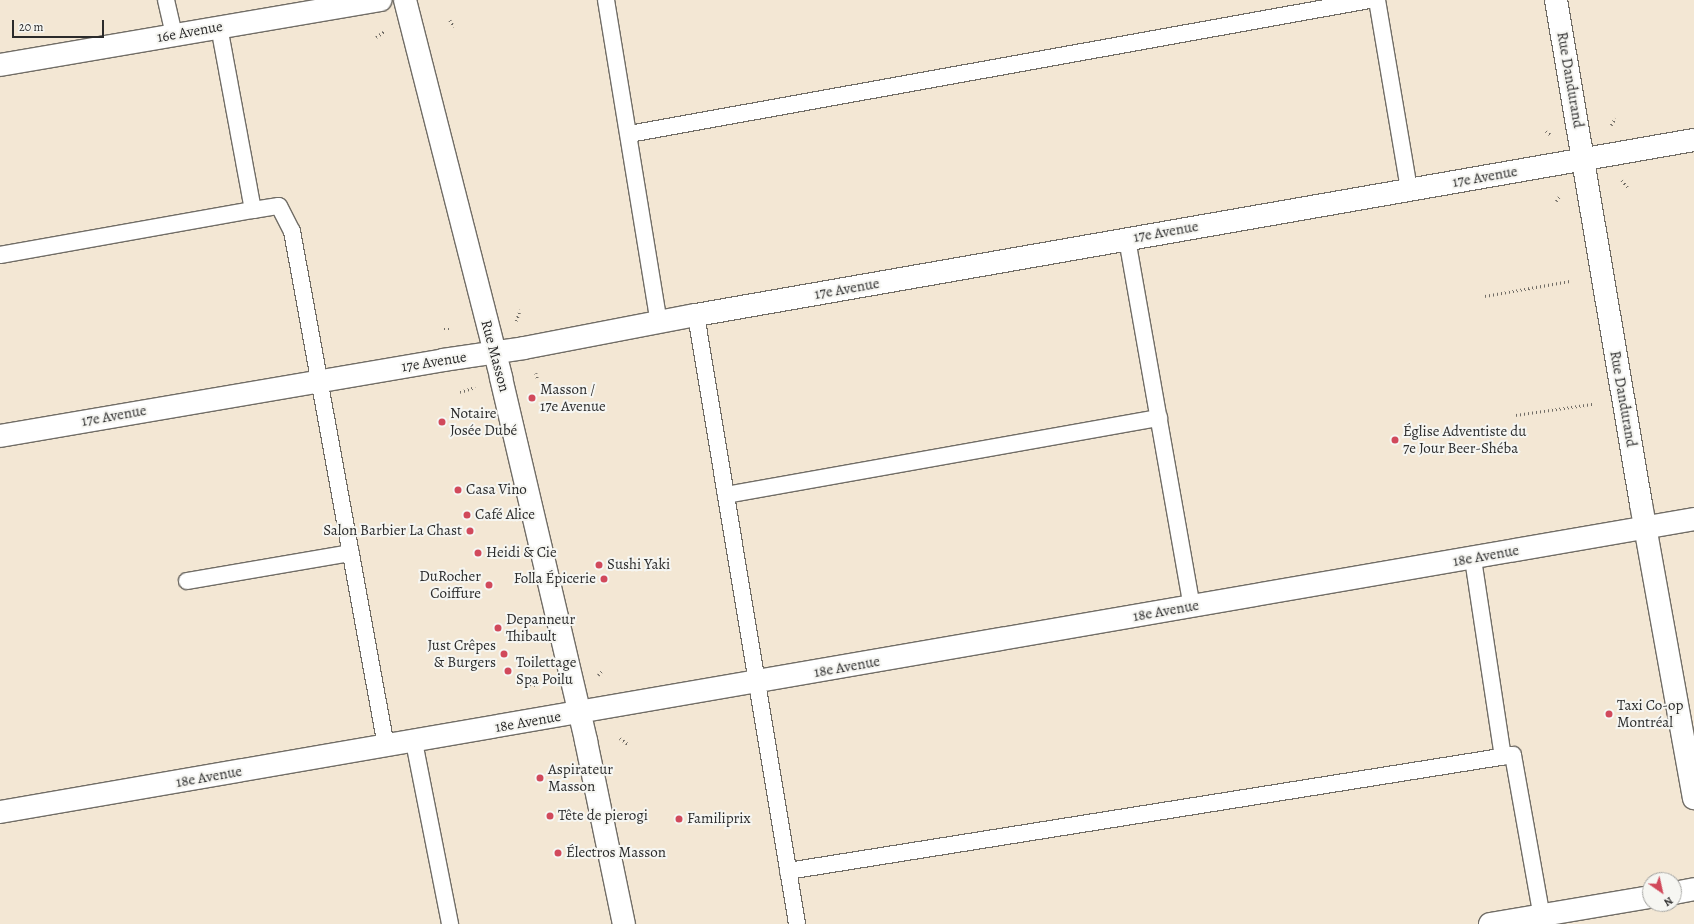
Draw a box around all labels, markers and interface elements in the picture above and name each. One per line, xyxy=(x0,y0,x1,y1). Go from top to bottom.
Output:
scale bar xyxy=(14,12,106,38)
street label: 16e Avenue xyxy=(156,17,224,47)
text: 20 m xyxy=(19,19,43,35)
street label: Rue Dandurand xyxy=(1553,31,1587,129)
street label: 17e Avenue xyxy=(1451,162,1519,192)
street label: 17e Avenue xyxy=(1132,217,1200,247)
street label: 17e Avenue xyxy=(813,274,881,304)
street label: Rue Masson xyxy=(477,318,513,394)
street label: 17e Avenue xyxy=(400,348,468,376)
street label: Rue Dandurand xyxy=(1606,350,1640,448)
place label: Masson / 17e Avenue xyxy=(540,380,606,415)
marker: Masson / 17e Avenue xyxy=(527,393,537,403)
street label: 17e Avenue xyxy=(80,401,148,431)
place label: Notaire Josée Dubé xyxy=(450,404,517,439)
marker: Notaire Josée Dubé xyxy=(437,417,447,427)
place label: Église Adventiste du 7e Jour Beer-Shéba xyxy=(1403,422,1526,457)
marker: Église Adventiste du 7e Jour Beer-Shéba xyxy=(1390,435,1400,445)
place label: Casa Vino xyxy=(466,481,527,499)
marker: Casa Vino xyxy=(453,485,463,495)
place label: Café Alice xyxy=(475,506,535,524)
marker: Café Alice xyxy=(462,510,472,520)
place label: Salon Barbier La Chast xyxy=(323,522,462,540)
marker: Salon Barbier La Chast xyxy=(465,526,475,536)
street label: 18e Avenue xyxy=(1452,541,1520,571)
place label: Heidi & Cie xyxy=(486,544,557,562)
marker: Heidi & Cie xyxy=(473,548,483,558)
place label: Sushi Yaki xyxy=(607,556,670,574)
marker: Sushi Yaki xyxy=(594,560,604,570)
place label: DuRocher Coiffure xyxy=(419,567,481,602)
place label: Folla Épicerie xyxy=(514,570,596,588)
marker: Folla Épicerie xyxy=(599,574,609,584)
marker: DuRocher Coiffure xyxy=(484,580,494,590)
street label: 18e Avenue xyxy=(1132,596,1200,626)
place label: Depanneur Thibault xyxy=(506,610,575,645)
marker: Depanneur Thibault xyxy=(493,623,503,633)
place label: Just Crêpes & Burgers xyxy=(427,636,496,671)
marker: Just Crêpes & Burgers xyxy=(499,649,509,659)
street label: 18e Avenue xyxy=(813,652,881,682)
place label: Toilettage Spa Poilu xyxy=(516,653,576,688)
marker: Toilettage Spa Poilu xyxy=(503,666,513,676)
place label: Taxi Co-op Montréal xyxy=(1617,696,1683,731)
street label: 18e Avenue xyxy=(494,707,562,737)
marker: Taxi Co-op Montréal xyxy=(1604,709,1614,719)
place label: Aspirateur Masson xyxy=(548,760,613,795)
street label: 18e Avenue xyxy=(175,762,243,792)
marker: Aspirateur Masson xyxy=(535,773,545,783)
place label: Tête de pierogi xyxy=(558,807,648,825)
place label: Familiprix xyxy=(687,810,751,828)
marker: Tête de pierogi xyxy=(545,811,555,821)
marker: Familiprix xyxy=(674,814,684,824)
place label: Électros Masson xyxy=(566,844,666,862)
marker: Électros Masson xyxy=(553,848,563,858)
north arrow xyxy=(1642,872,1682,912)
text: N xyxy=(1661,893,1676,910)

